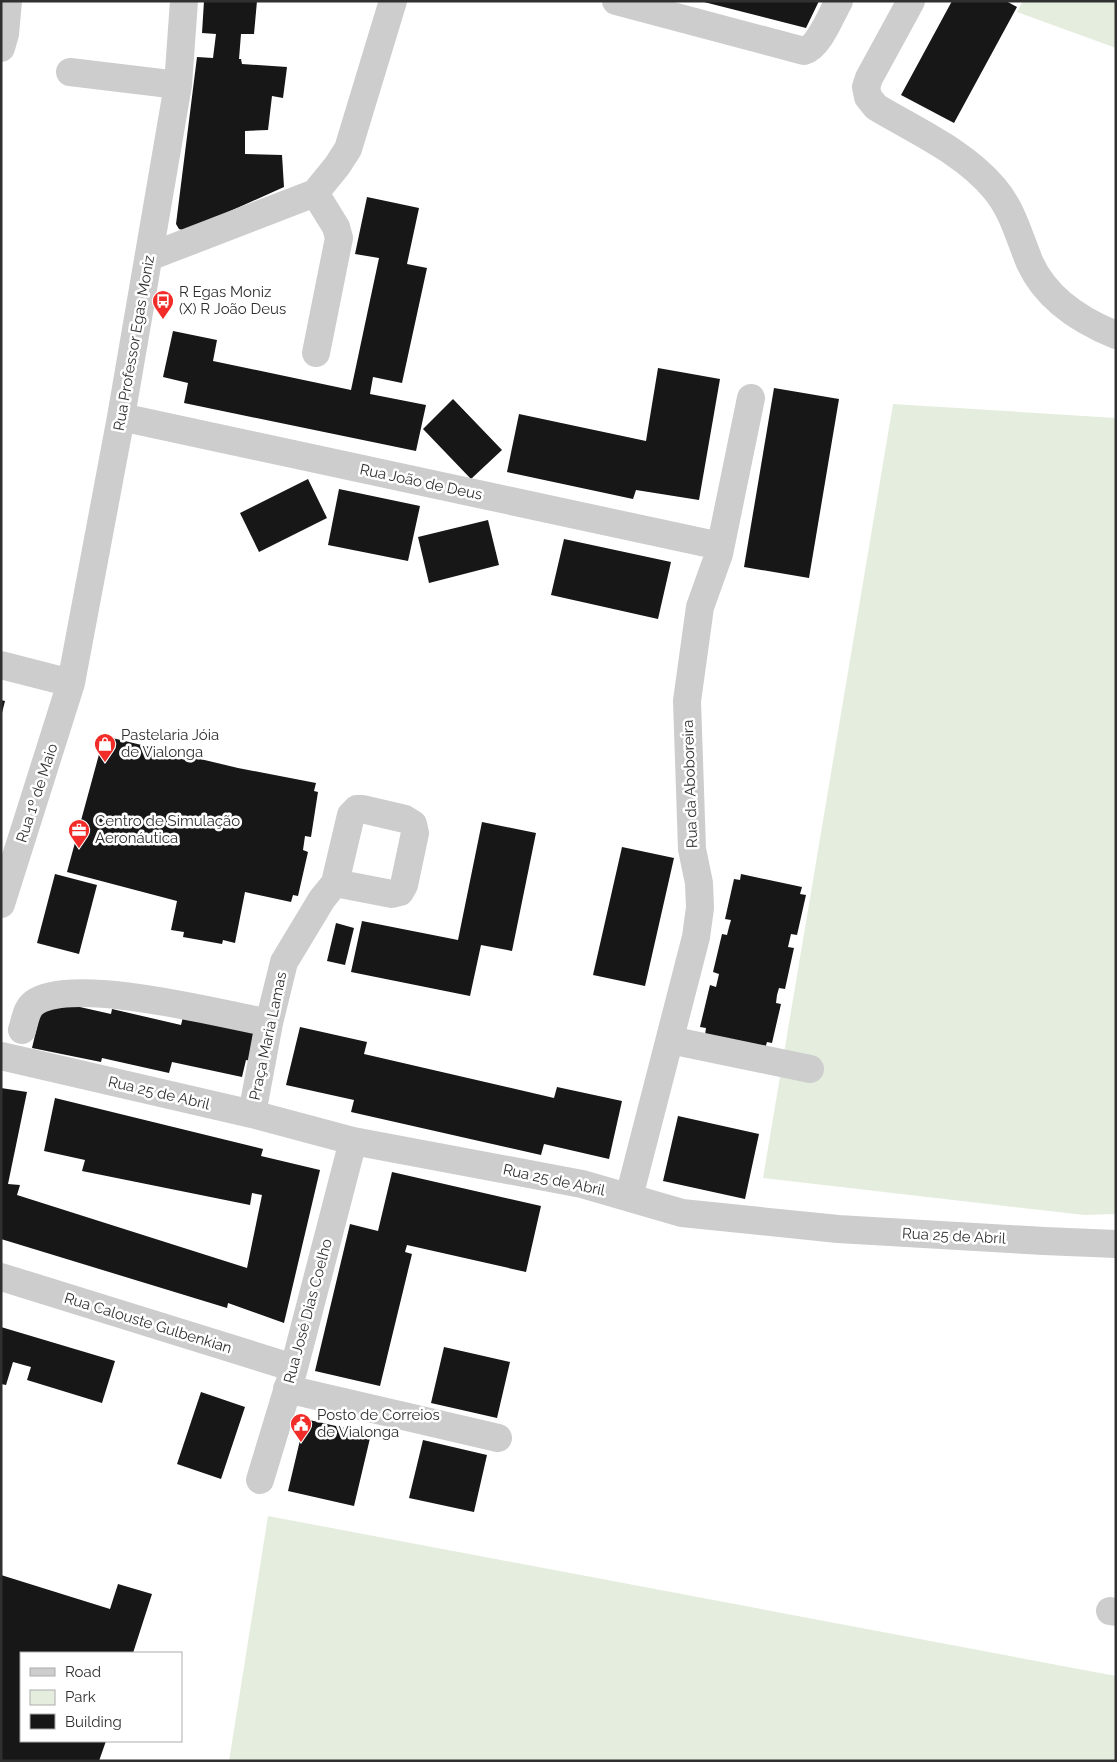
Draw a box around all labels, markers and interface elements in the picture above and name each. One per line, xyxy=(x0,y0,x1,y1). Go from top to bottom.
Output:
street label: Rua Professor Egas Moniz xyxy=(110,254,158,432)
place label: R Egas Moniz (X) R João Deus xyxy=(179,283,286,318)
bus stop icon: R Egas Moniz (X) R João Deus xyxy=(151,289,175,320)
street label: Rua João de Deus xyxy=(358,460,484,504)
street label: Rua da Aboboreira xyxy=(679,719,701,849)
place label: Pastelaria Jóia de Vialonga xyxy=(121,726,219,761)
shop icon: Pastelaria Jóia de Vialonga xyxy=(93,732,117,763)
street label: Rua 1º de Maio xyxy=(13,741,61,845)
place label: Centro de Simulação Aeronáutica xyxy=(95,812,240,847)
office icon: Centro de Simulação Aeronáutica xyxy=(67,818,91,849)
street label: Praça Maria Lamas xyxy=(246,970,290,1102)
street label: Rua 25 de Abril xyxy=(106,1073,213,1114)
street label: Rua 25 de Abril xyxy=(501,1160,608,1200)
street label: Rua 25 de Abril xyxy=(902,1224,1007,1248)
street label: Rua José Dias Coelho xyxy=(280,1237,336,1385)
street label: Rua Calouste Gulbenkian xyxy=(62,1289,234,1357)
place label: Posto de Correios de Vialonga xyxy=(317,1406,440,1441)
public building icon: Posto de Correios de Vialonga xyxy=(289,1412,313,1443)
legend xyxy=(20,1652,182,1742)
text: Road xyxy=(65,1663,101,1681)
text: Park xyxy=(65,1688,96,1706)
text: Building xyxy=(65,1713,122,1731)

